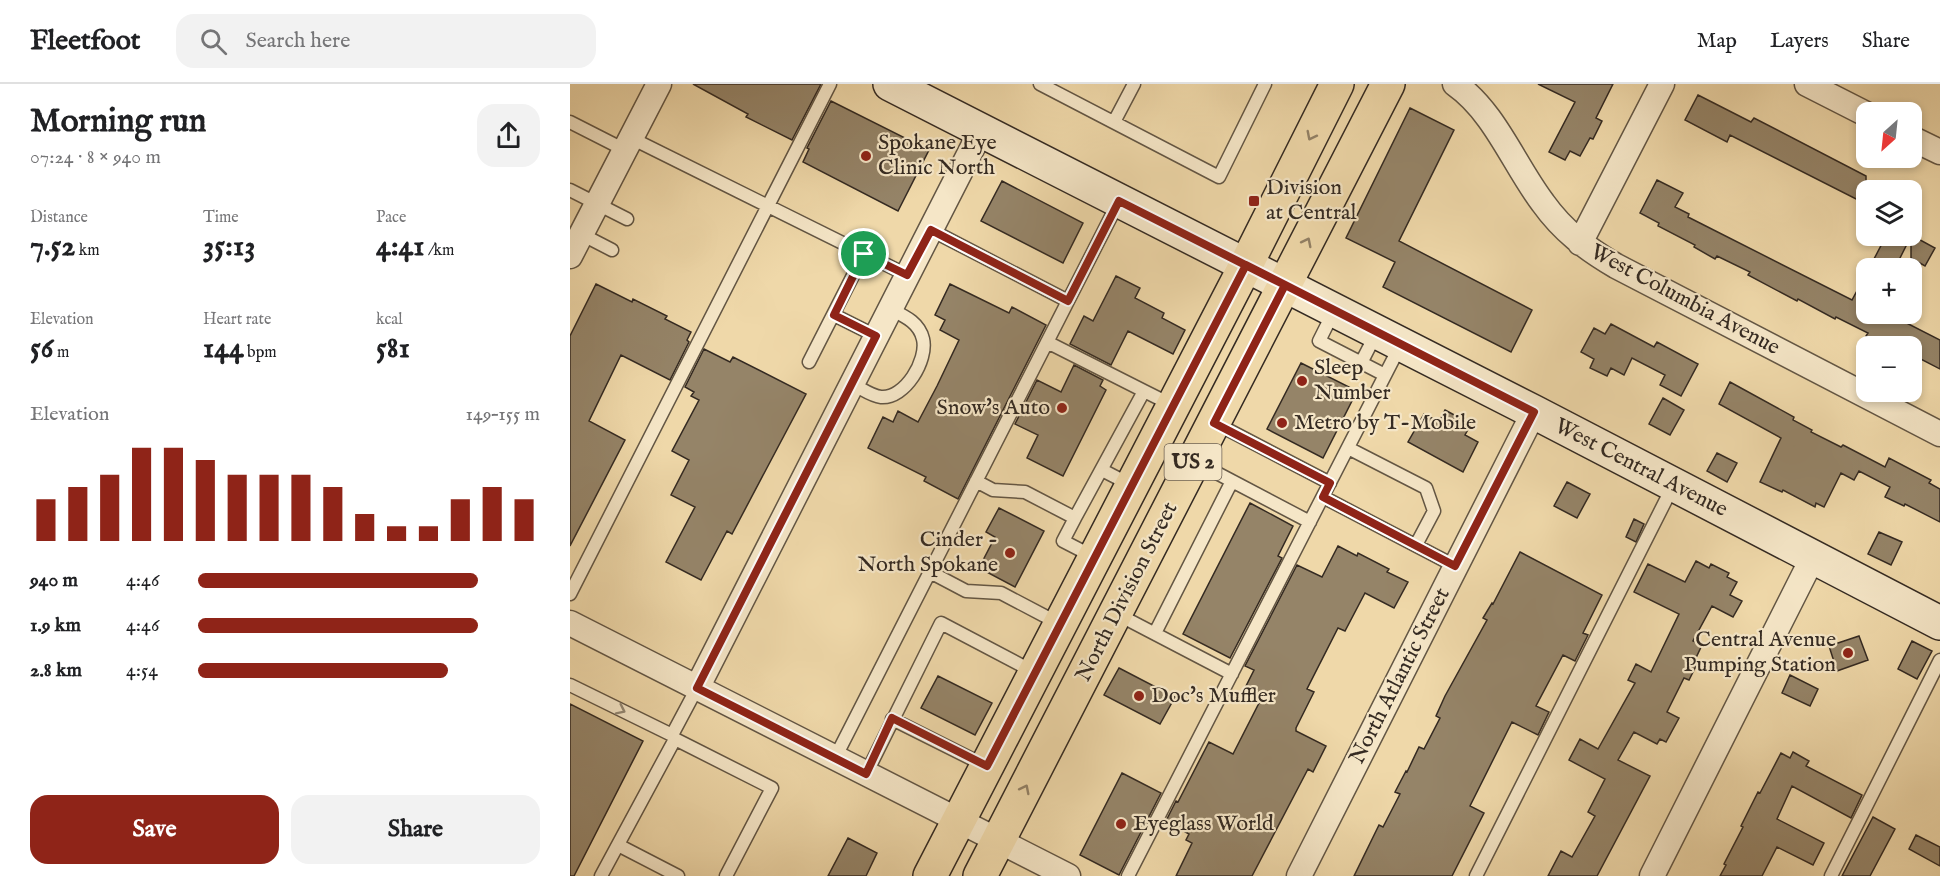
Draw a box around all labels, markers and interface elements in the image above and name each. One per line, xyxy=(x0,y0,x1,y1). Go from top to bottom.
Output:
search box xyxy=(176,14,596,68)
text: Fleetfoot xyxy=(30,24,140,59)
icon: search xyxy=(197,25,230,58)
text: Search here xyxy=(245,27,350,55)
text: Map xyxy=(1697,28,1737,55)
text: Layers xyxy=(1770,28,1829,55)
text: Share xyxy=(1862,28,1910,55)
text: Morning run xyxy=(30,101,206,143)
north arrow xyxy=(1856,102,1922,168)
map controls xyxy=(1856,102,1922,402)
button: share xyxy=(477,104,540,167)
place label: Spokane Eye Clinic North xyxy=(878,129,997,182)
one-way arrow xyxy=(1307,130,1318,141)
text: 07:24 · 8 × 940 m xyxy=(30,145,161,170)
marker: Spokane Eye Clinic North xyxy=(859,149,873,163)
place label: Division at Central xyxy=(1266,174,1357,227)
button: layers xyxy=(1856,180,1922,246)
marker: Division at Central xyxy=(1247,194,1261,208)
text: Distance xyxy=(30,208,88,228)
text: Time xyxy=(203,208,239,228)
text: Pace xyxy=(376,208,406,228)
text: 7.52 xyxy=(30,228,75,266)
text: 35:13 xyxy=(203,228,255,266)
text: 4:41 xyxy=(376,228,425,266)
pin xyxy=(838,228,889,279)
icon: arrive xyxy=(847,237,880,270)
one-way arrow xyxy=(1300,238,1311,248)
street label: West Columbia Avenue xyxy=(1585,238,1785,362)
text: km xyxy=(75,241,100,261)
text: /km xyxy=(425,241,454,261)
button: + xyxy=(1856,258,1922,324)
text: Elevation xyxy=(30,310,93,330)
text: Heart rate xyxy=(203,310,271,330)
text: kcal xyxy=(376,310,403,330)
text: 56 xyxy=(30,330,53,368)
text: 144 xyxy=(203,330,244,368)
text: 581 xyxy=(376,330,410,368)
button: − xyxy=(1856,336,1922,402)
text: m xyxy=(53,343,69,363)
text: bpm xyxy=(244,343,277,363)
place label: Sleep Number xyxy=(1314,354,1391,407)
marker: Sleep Number xyxy=(1295,374,1309,388)
place label: Snow's Auto xyxy=(937,394,1050,422)
marker: Snow's Auto xyxy=(1055,401,1069,415)
text: Elevation xyxy=(30,402,109,427)
text: 149–155 m xyxy=(466,402,540,427)
place label: Metro by T-Mobile xyxy=(1294,409,1476,437)
street label: West Central Avenue xyxy=(1550,412,1732,524)
marker: Metro by T-Mobile xyxy=(1275,416,1289,430)
road number: US 2 xyxy=(1164,444,1222,480)
street label: North Division Street xyxy=(1070,497,1185,687)
place label: Cinder - North Spokane xyxy=(858,526,998,579)
marker: Cinder - North Spokane xyxy=(1003,546,1017,560)
text: 940 m xyxy=(30,568,78,593)
text: 4:46 xyxy=(126,568,159,593)
street label: North Atlantic Street xyxy=(1343,583,1457,769)
text: 1.9 km xyxy=(30,613,81,638)
text: 4:46 xyxy=(126,613,159,638)
place label: Central Avenue Pumping Station xyxy=(1684,626,1836,679)
marker: Central Avenue Pumping Station xyxy=(1841,646,1855,660)
text: 2.8 km xyxy=(30,658,82,683)
text: 4:54 xyxy=(126,658,158,683)
place label: Doc's Muffler xyxy=(1151,682,1276,710)
marker: Doc's Muffler xyxy=(1132,689,1146,703)
one-way arrow xyxy=(614,702,625,714)
one-way arrow xyxy=(1018,784,1029,795)
button: Save xyxy=(30,795,279,864)
button: Share xyxy=(291,795,540,864)
place label: Eyeglass World xyxy=(1133,810,1274,838)
marker: Eyeglass World xyxy=(1114,817,1128,831)

